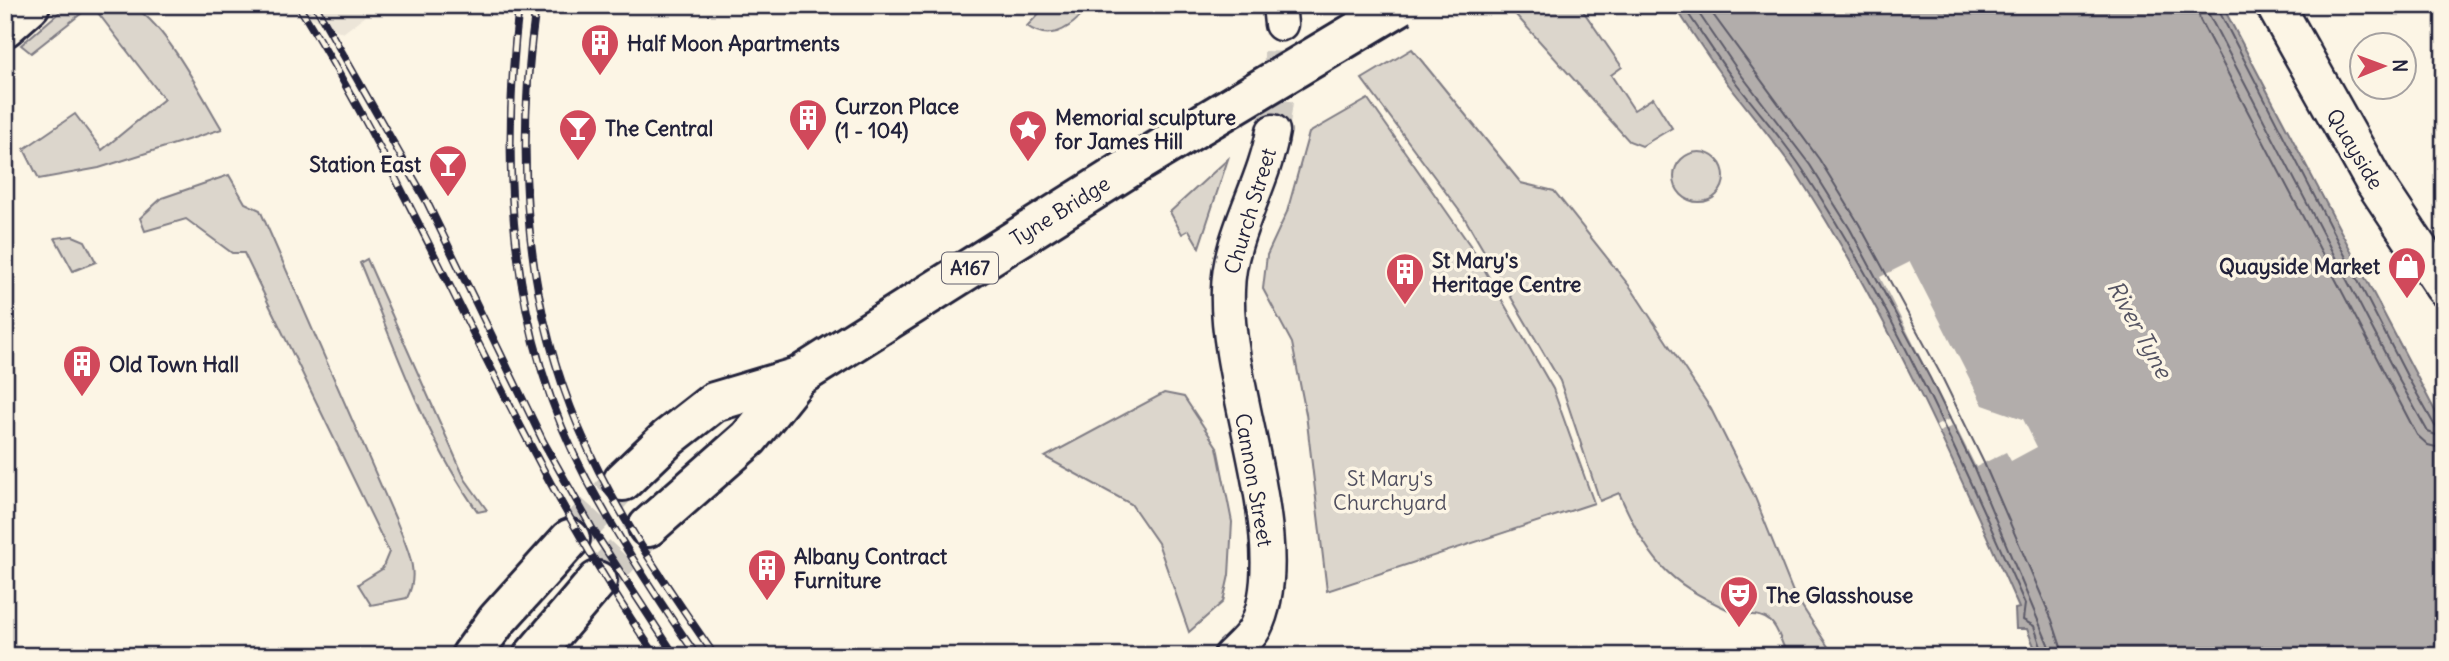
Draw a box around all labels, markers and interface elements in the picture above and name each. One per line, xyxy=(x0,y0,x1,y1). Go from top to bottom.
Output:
building icon: Half Moon Apartments xyxy=(579,22,621,77)
place label: Half Moon Apartments xyxy=(627,30,840,57)
north arrow xyxy=(2348,32,2418,102)
text: N xyxy=(2388,59,2412,72)
place label: Curzon Place (1 - 104) xyxy=(835,93,959,144)
building icon: Curzon Place (1 - 104) xyxy=(787,97,829,152)
place label: Memorial sculpture for James Hill xyxy=(1055,104,1236,155)
street label: Quayside xyxy=(2320,104,2390,194)
bar icon: The Central xyxy=(557,107,599,162)
place icon: Memorial sculpture for James Hill xyxy=(1007,108,1049,163)
place label: The Central xyxy=(605,115,713,142)
bar icon: Station East xyxy=(427,143,469,198)
street label: Church Street xyxy=(1218,145,1282,277)
place label: Station East xyxy=(309,151,422,178)
street label: Tyne Bridge xyxy=(1005,170,1115,252)
shop icon: Quayside Market xyxy=(2386,245,2428,300)
place label: St Mary's Heritage Centre xyxy=(1432,247,1581,298)
building icon: St Mary's Heritage Centre xyxy=(1384,251,1426,306)
road number: A167 xyxy=(942,252,998,284)
place label: Quayside Market xyxy=(2219,253,2381,280)
water label: River Tyne xyxy=(2101,275,2179,384)
building icon: Old Town Hall xyxy=(61,343,103,398)
place label: Old Town Hall xyxy=(109,351,239,378)
street label: Cannon Street xyxy=(1229,411,1279,549)
park label: St Mary's Churchyard xyxy=(1333,465,1447,516)
place label: Albany Contract Furniture xyxy=(794,543,948,594)
building icon: Albany Contract Furniture xyxy=(746,547,788,602)
theatre icon: The Glasshouse xyxy=(1718,574,1760,629)
place label: The Glasshouse xyxy=(1766,582,1913,609)

